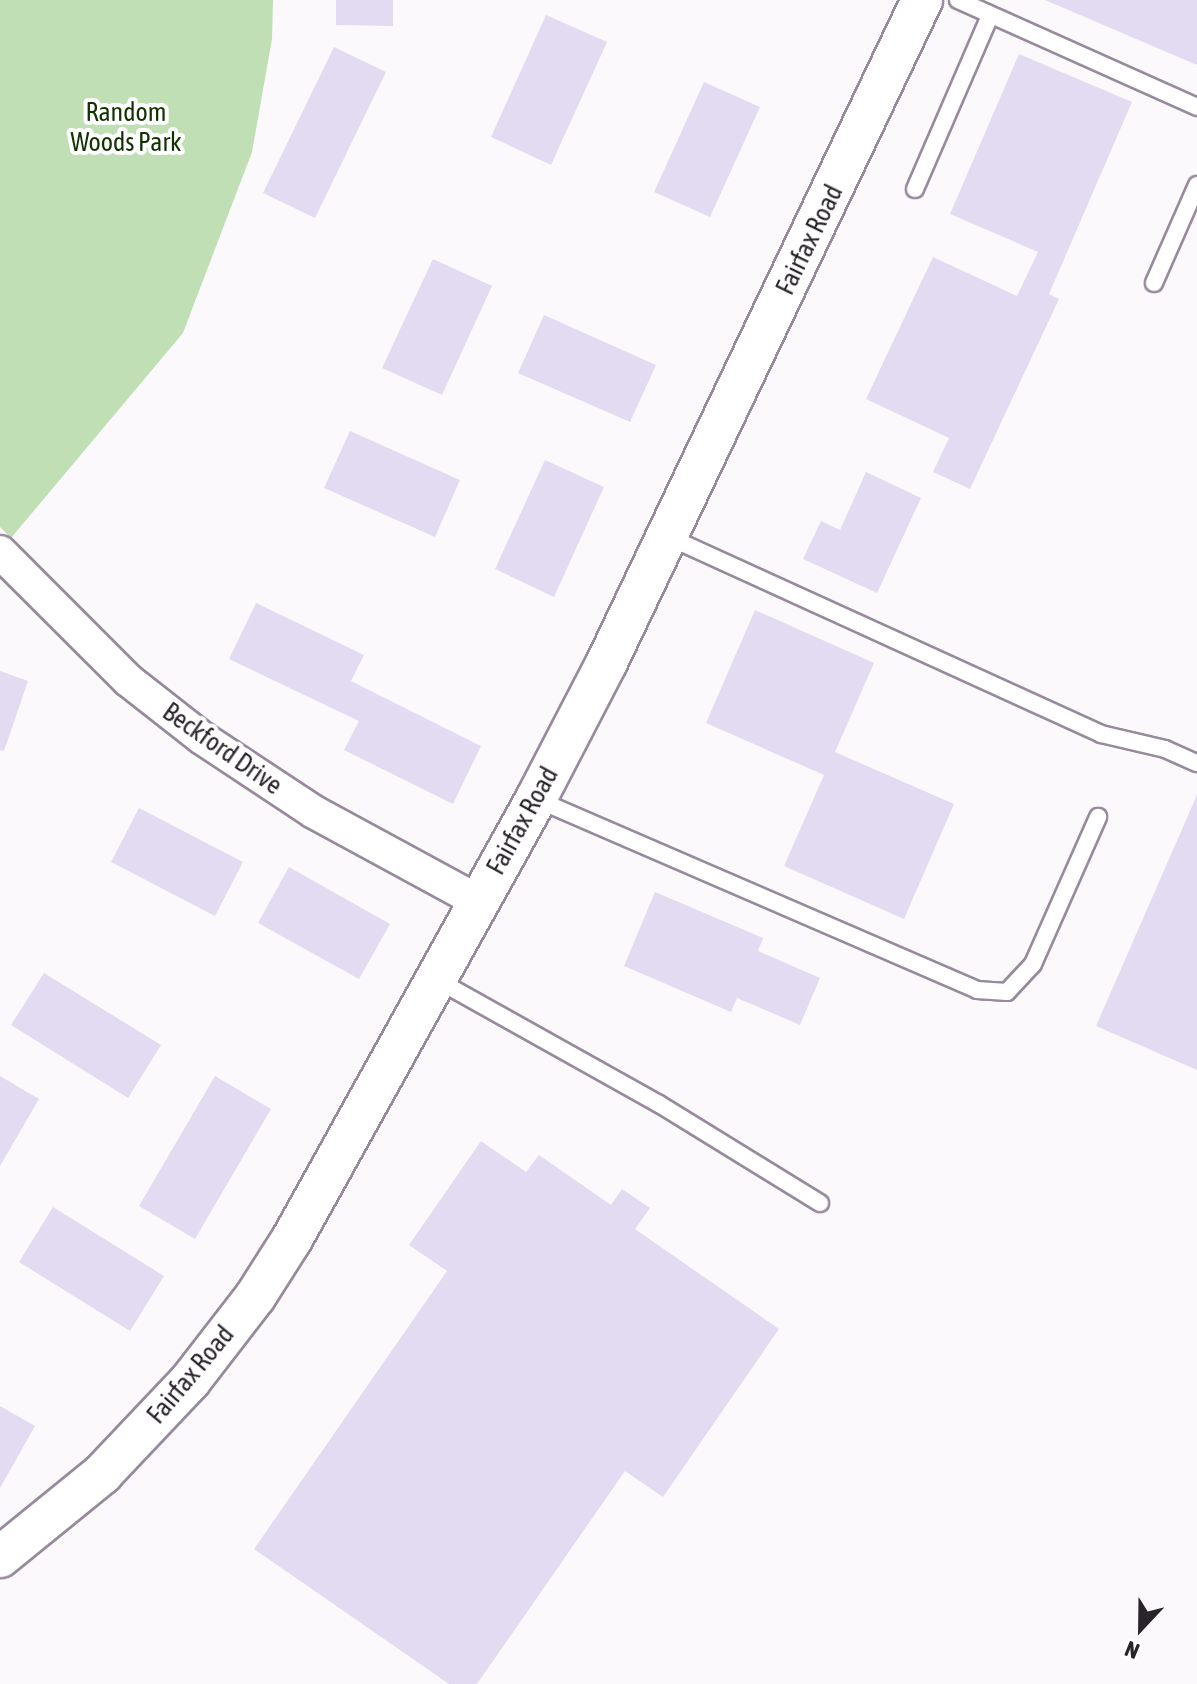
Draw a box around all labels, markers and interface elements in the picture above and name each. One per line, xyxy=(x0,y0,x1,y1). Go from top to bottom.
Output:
park label: Random Woods Park xyxy=(71,97,181,158)
street label: Fairfax Road xyxy=(770,180,850,300)
street label: Beckford Drive xyxy=(156,697,288,801)
street label: Fairfax Road xyxy=(481,762,565,880)
street label: Fairfax Road xyxy=(141,1320,241,1430)
north arrow xyxy=(1101,1588,1181,1668)
text: N xyxy=(1121,1636,1143,1665)

